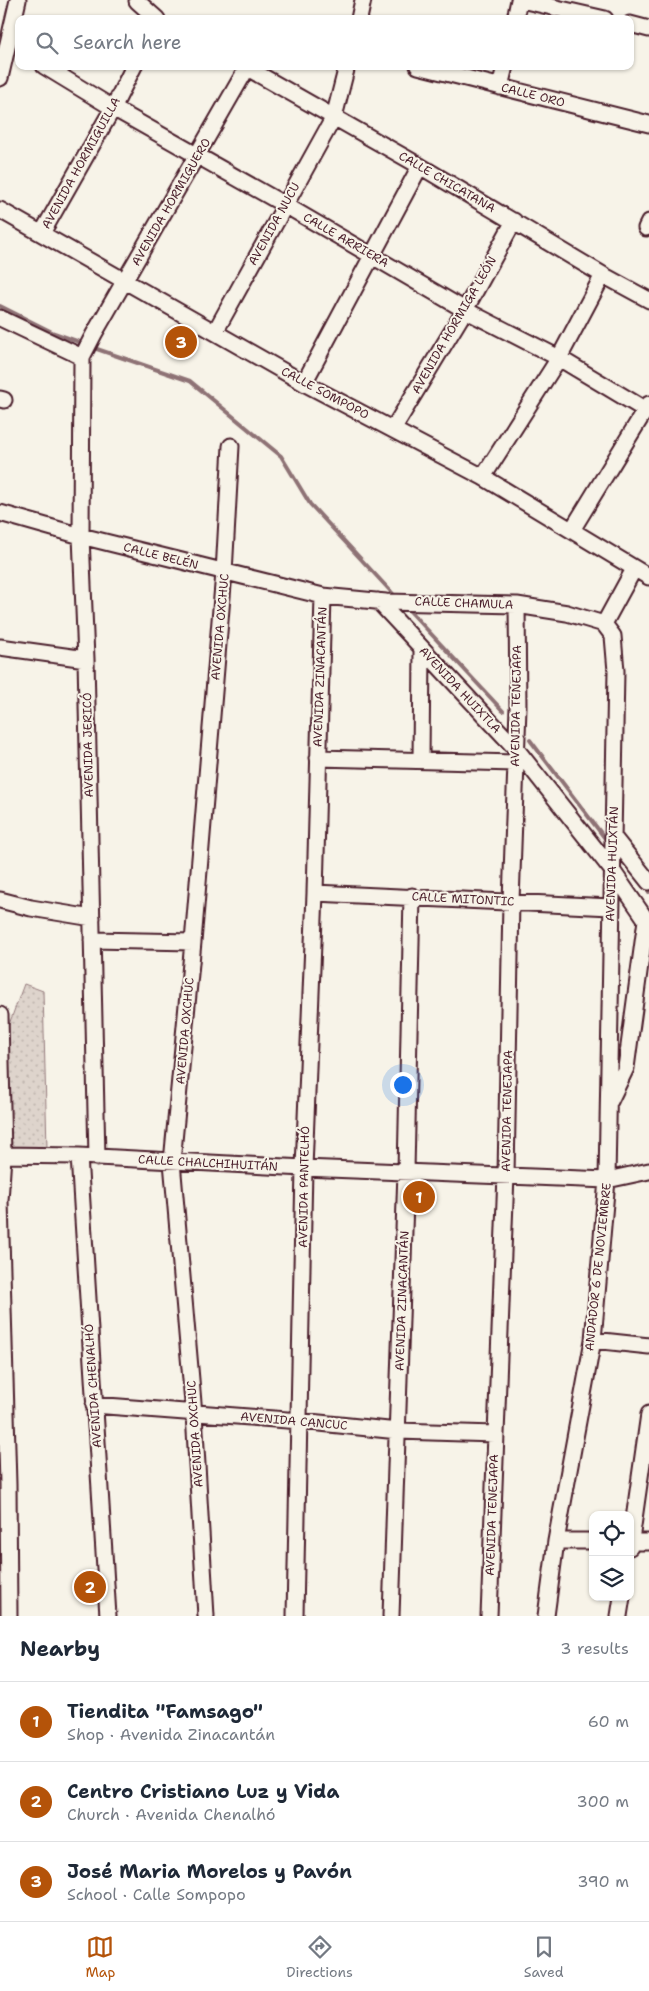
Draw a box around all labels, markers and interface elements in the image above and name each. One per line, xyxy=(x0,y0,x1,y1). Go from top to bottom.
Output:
search box xyxy=(15,15,634,70)
icon: search xyxy=(33,29,61,57)
text: Search here xyxy=(73,30,182,55)
street label: CALLE ORO xyxy=(499,79,567,111)
street label: AVENIDA HORMIGUILLA xyxy=(38,94,124,232)
street label: AVENIDA HORMIGUERO xyxy=(128,135,214,269)
street label: CALLE CHICATANA xyxy=(396,148,499,216)
street label: AVENIDA NUCU xyxy=(245,180,303,268)
street label: CALLE ARRIERA xyxy=(300,209,392,271)
street label: AVENIDA HORMIGA LEÓN xyxy=(408,253,500,397)
pin: 3 xyxy=(165,323,197,361)
street label: CALLE SOMPOPO xyxy=(278,363,372,423)
street label: CALLE BELÉN xyxy=(122,539,200,573)
street label: AVENIDA OXCHUC xyxy=(207,573,233,681)
street label: CALLE CHAMULA xyxy=(414,593,514,613)
street label: AVENIDA ZINACANTÁN xyxy=(310,606,330,748)
street label: AVENIDA HUIXTLA xyxy=(416,643,505,737)
street label: AVENIDA TENEJAPA xyxy=(507,645,525,767)
street label: AVENIDA JERICÓ xyxy=(79,692,97,798)
street label: AVENIDA HUIXTÁN xyxy=(602,806,622,922)
street label: CALLE MITONTIC xyxy=(411,888,515,910)
street label: AVENIDA OXCHUC xyxy=(172,977,198,1085)
street label: AVENIDA TENEJAPA xyxy=(498,1050,516,1172)
your location xyxy=(390,1072,416,1098)
street label: AVENIDA PANTELHÓ xyxy=(295,1126,313,1248)
street label: CALLE CHALCHIHUITÁN xyxy=(138,1151,278,1175)
pin: 1 xyxy=(403,1178,435,1216)
street label: ANDADOR 6 DE NOVIEMBRE xyxy=(581,1182,615,1352)
street label: AVENIDA ZINACANTÁN xyxy=(392,1230,412,1372)
street label: AVENIDA CHENALHÓ xyxy=(81,1323,105,1449)
street label: AVENIDA OXCHUC xyxy=(183,1380,207,1488)
street label: AVENIDA CANCUC xyxy=(240,1408,348,1434)
street label: AVENIDA TENEJAPA xyxy=(482,1454,502,1576)
map controls xyxy=(589,1511,634,1601)
button: locate xyxy=(589,1511,634,1556)
button: layers xyxy=(589,1556,634,1601)
pin: 2 xyxy=(74,1568,106,1606)
text: Nearby xyxy=(20,1635,100,1663)
text: 3 results xyxy=(560,1638,629,1659)
text: Tiendita "Famsago" xyxy=(67,1699,263,1724)
text: 1 xyxy=(32,1711,40,1732)
text: 60 m xyxy=(588,1711,629,1732)
text: Shop · Avenida Zinacantán xyxy=(67,1724,275,1745)
text: Centro Cristiano Luz y Vida xyxy=(67,1779,339,1804)
text: 2 xyxy=(30,1791,42,1812)
text: 300 m xyxy=(577,1791,629,1812)
text: Church · Avenida Chenalhó xyxy=(67,1804,276,1825)
text: José Maria Morelos y Pavón xyxy=(67,1859,352,1884)
text: 3 xyxy=(30,1871,42,1892)
text: 390 m xyxy=(577,1871,629,1892)
text: School · Calle Sompopo xyxy=(67,1884,246,1905)
tab: Map xyxy=(85,1933,115,1981)
tab: Directions xyxy=(286,1933,353,1981)
tab: Saved xyxy=(524,1933,564,1981)

